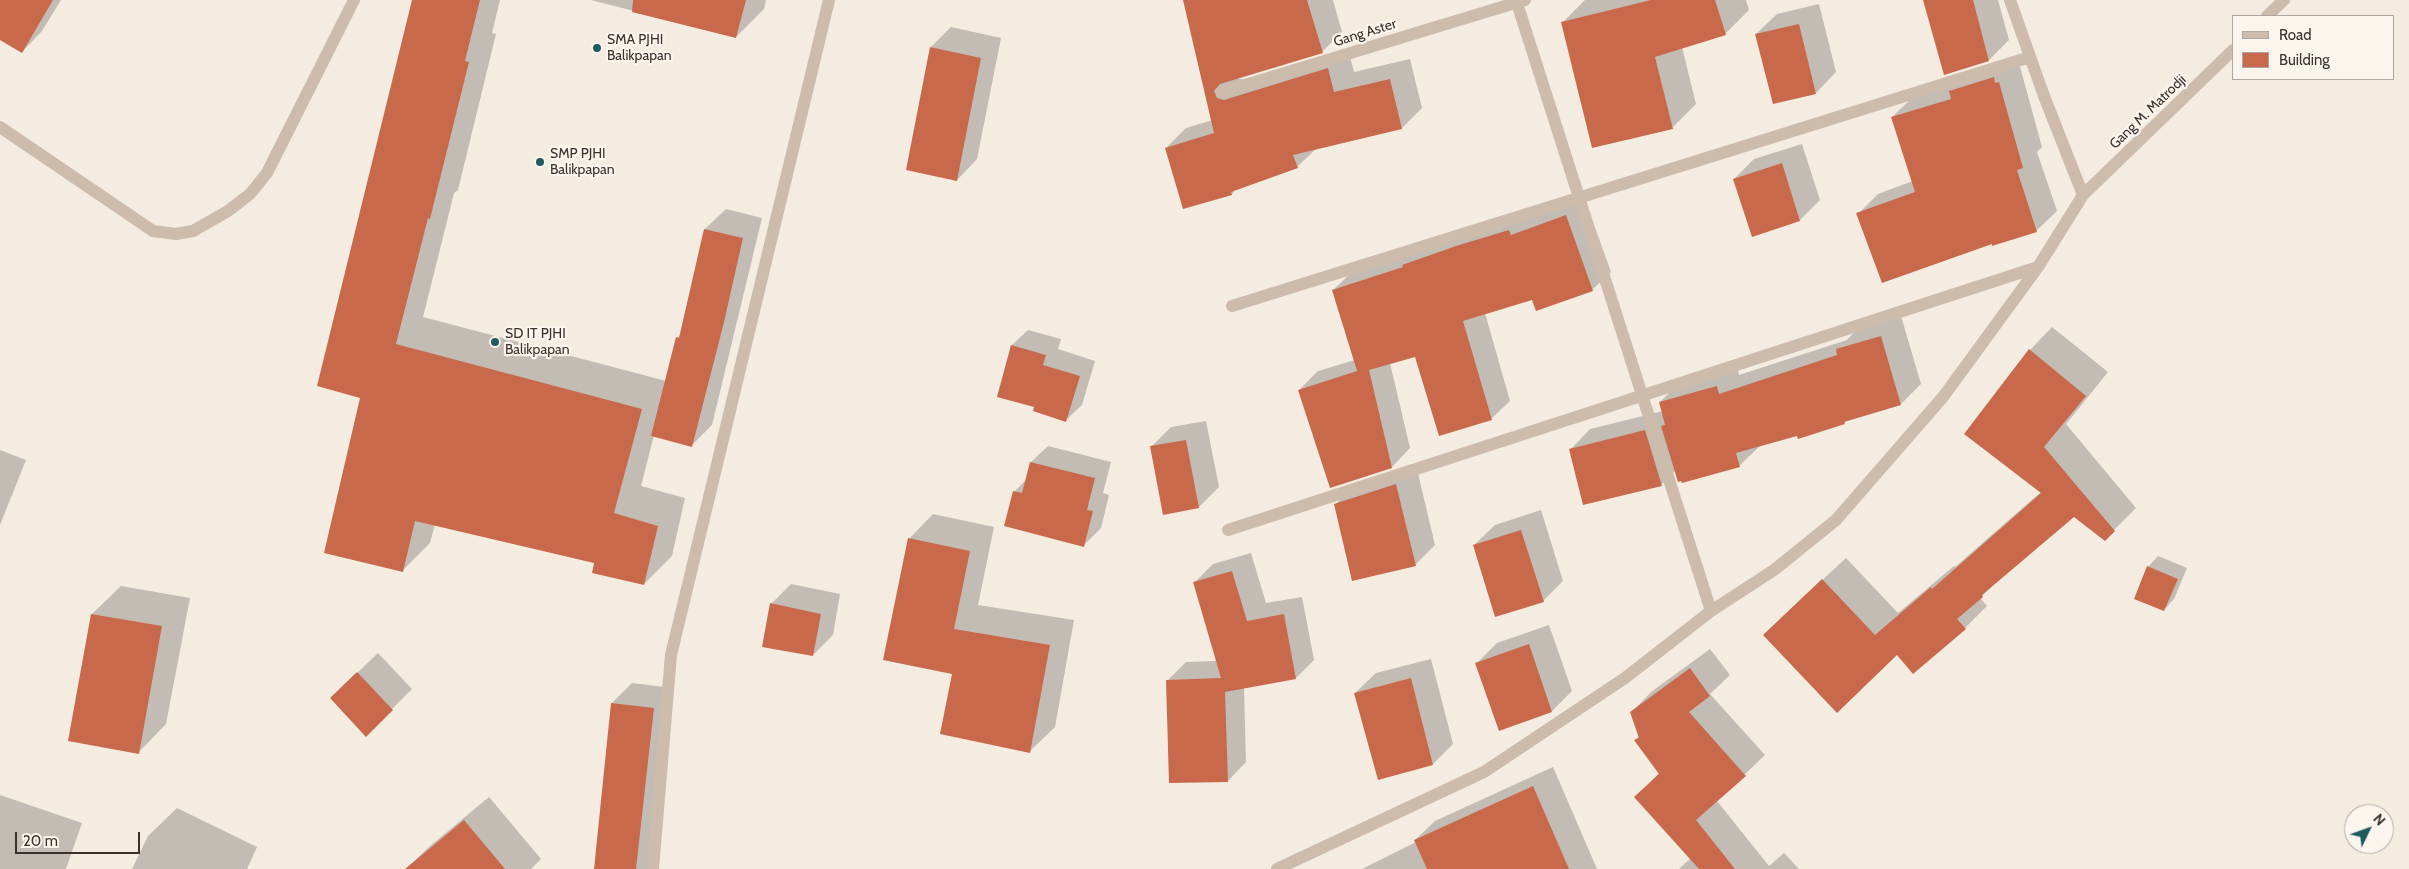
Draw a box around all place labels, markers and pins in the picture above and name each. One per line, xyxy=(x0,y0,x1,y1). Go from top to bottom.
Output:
place label: SMA PJHI Balikpapan xyxy=(607,32,671,64)
marker: SMA PJHI Balikpapan xyxy=(591,42,603,54)
place label: SMP PJHI Balikpapan xyxy=(550,146,614,178)
marker: SMP PJHI Balikpapan xyxy=(534,156,546,168)
place label: SD IT PJHI Balikpapan xyxy=(505,326,569,358)
marker: SD IT PJHI Balikpapan xyxy=(489,336,501,348)

